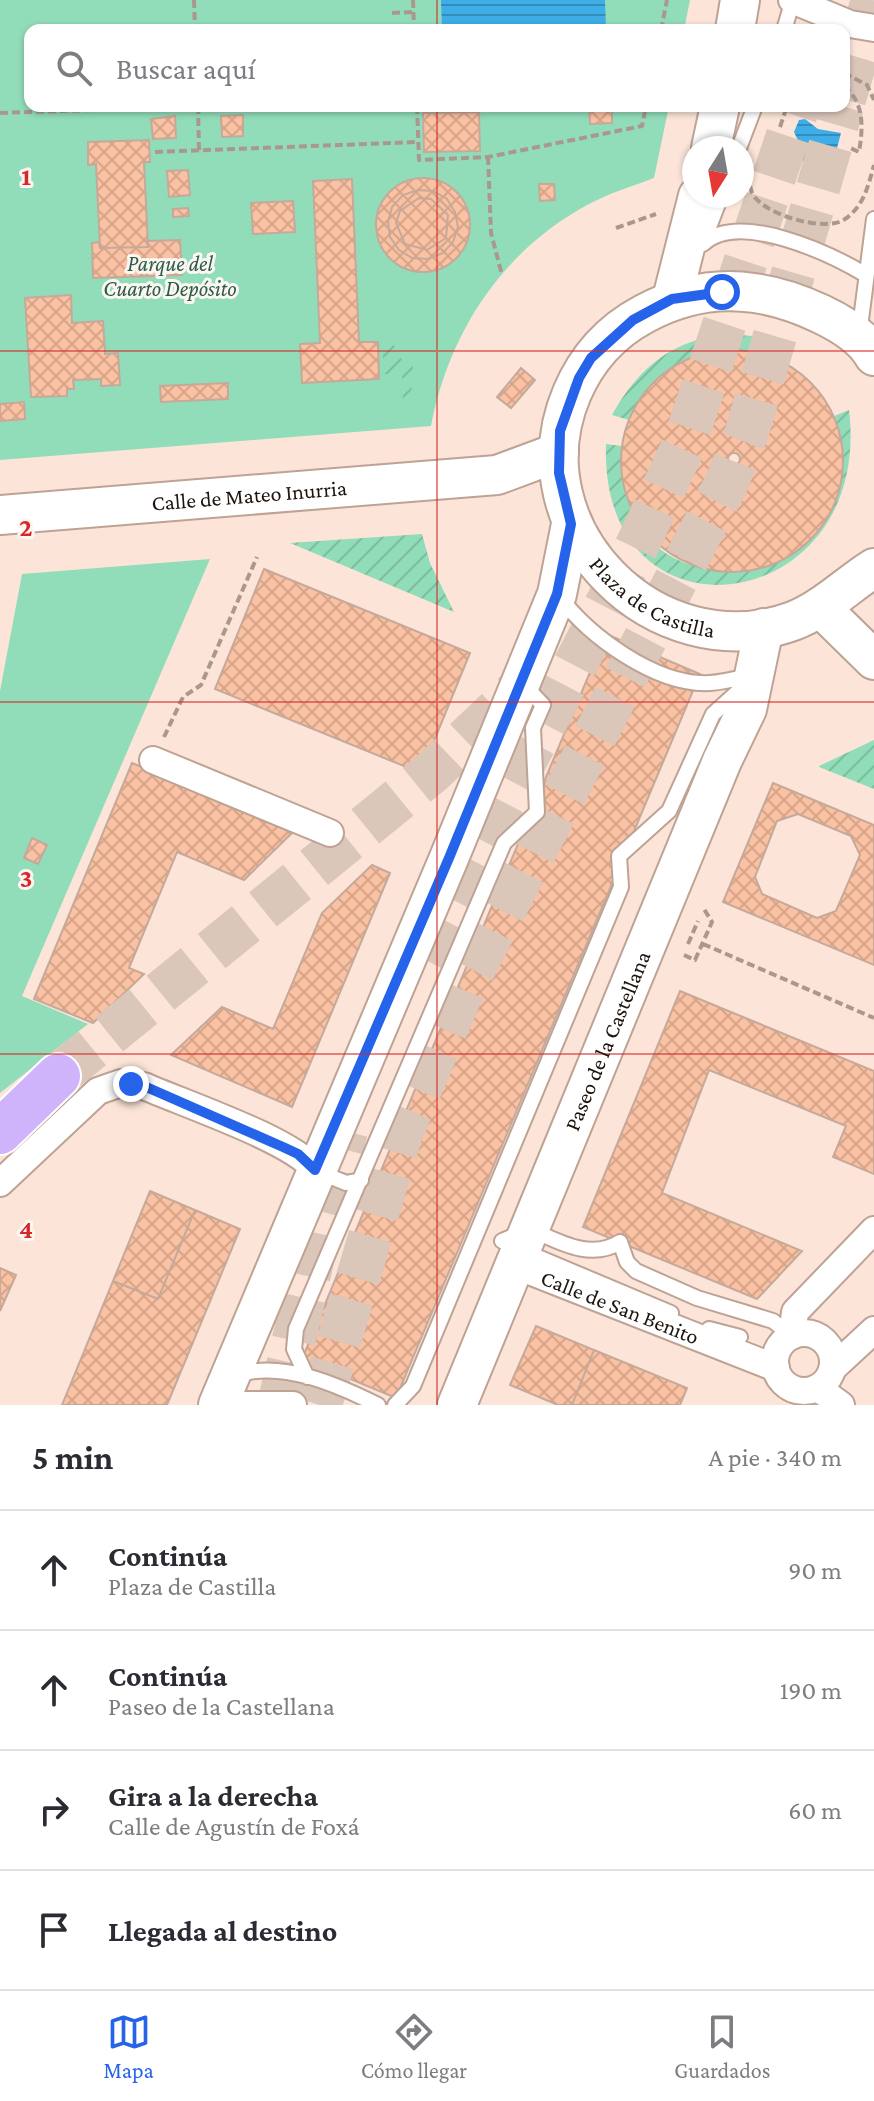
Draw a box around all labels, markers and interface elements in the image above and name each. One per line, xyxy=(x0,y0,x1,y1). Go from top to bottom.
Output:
search box xyxy=(24,24,850,112)
icon: search xyxy=(52,46,96,90)
text: Buscar aquí xyxy=(116,52,256,85)
north arrow xyxy=(682,136,754,208)
text: 1 xyxy=(21,162,31,191)
park label: Parque del Cuarto Depósito xyxy=(103,251,237,301)
route start xyxy=(704,274,740,310)
street label: Calle de Mateo Inurria xyxy=(151,475,348,515)
text: 2 xyxy=(19,513,33,542)
street label: Plaza de Castilla xyxy=(585,552,716,642)
text: 3 xyxy=(20,864,32,893)
street label: Paseo de la Castellana xyxy=(559,947,655,1134)
route end xyxy=(113,1066,149,1102)
text: 4 xyxy=(19,1215,33,1244)
street label: Calle de San Benito xyxy=(538,1264,703,1349)
text: 5 min xyxy=(32,1439,113,1476)
text: A pie · 340 m xyxy=(708,1443,842,1472)
text: Continúa xyxy=(108,1539,227,1572)
icon: ahead xyxy=(32,1548,76,1592)
text: 90 m xyxy=(788,1556,842,1585)
text: Plaza de Castilla xyxy=(108,1572,276,1601)
text: Continúa xyxy=(108,1659,227,1692)
icon: ahead xyxy=(32,1668,76,1712)
text: 190 m xyxy=(780,1676,842,1705)
text: Paseo de la Castellana xyxy=(108,1692,335,1721)
text: Gira a la derecha xyxy=(108,1779,318,1812)
icon: right xyxy=(32,1788,76,1832)
text: 60 m xyxy=(788,1796,842,1825)
text: Calle de Agustín de Foxá xyxy=(108,1812,360,1841)
icon: arrive xyxy=(32,1908,76,1952)
text: Llegada al destino xyxy=(108,1914,337,1947)
tab: Mapa xyxy=(104,2010,154,2083)
tab: Cómo llegar xyxy=(361,2010,467,2083)
tab: Guardados xyxy=(674,2010,770,2083)

